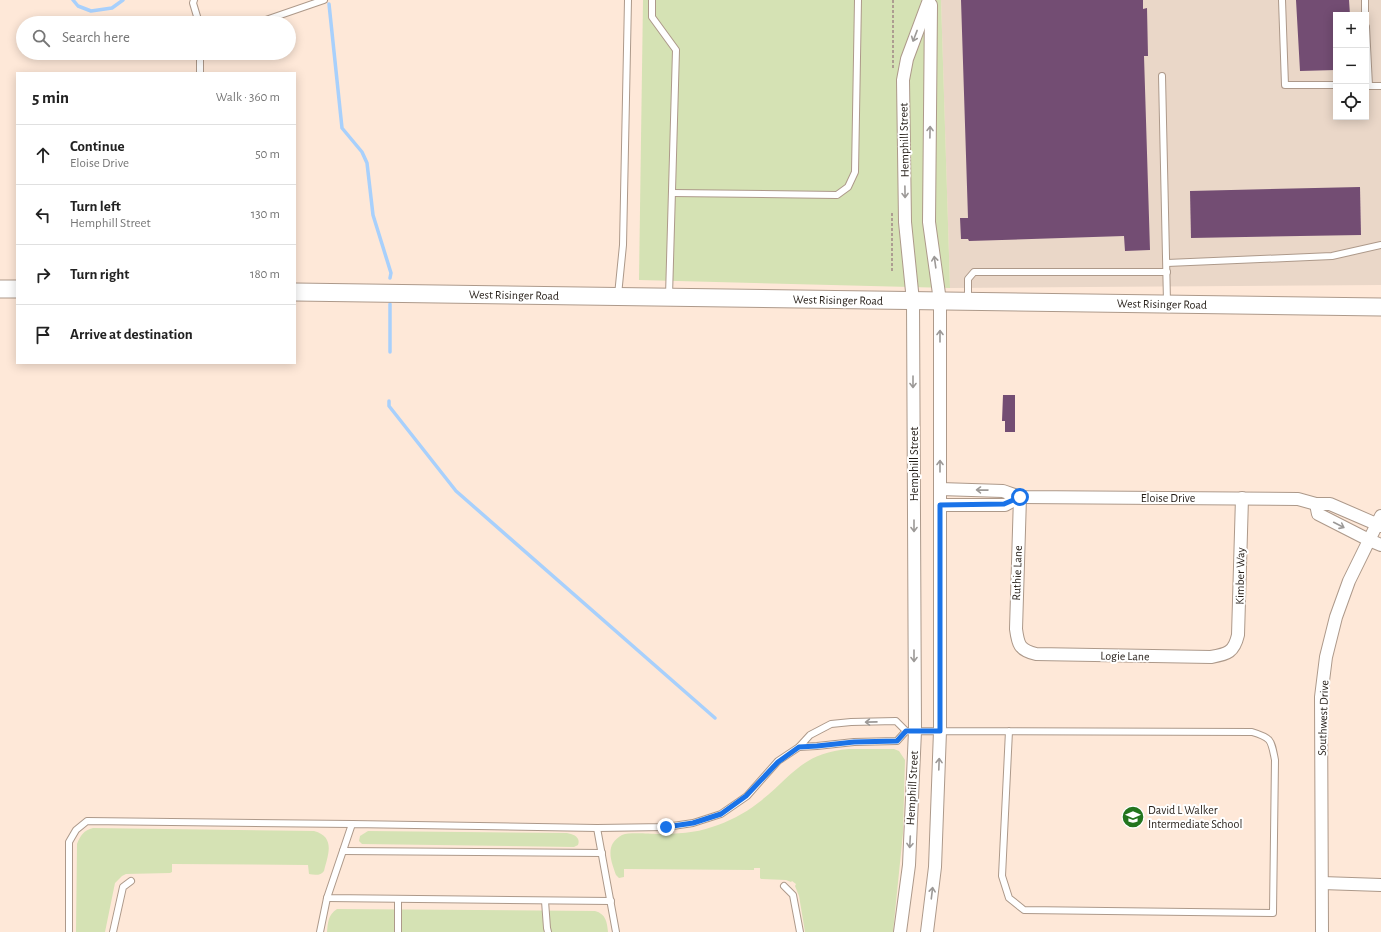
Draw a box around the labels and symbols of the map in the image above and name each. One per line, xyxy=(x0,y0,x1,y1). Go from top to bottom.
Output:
one-way arrow xyxy=(911,30,919,42)
street label: Hemphill Street xyxy=(897,102,911,177)
one-way arrow xyxy=(926,126,934,139)
one-way arrow xyxy=(901,185,909,198)
one-way arrow xyxy=(931,256,938,269)
street label: West Risinger Road xyxy=(469,288,559,302)
street label: West Risinger Road xyxy=(793,293,883,307)
street label: West Risinger Road xyxy=(1117,297,1207,311)
one-way arrow xyxy=(936,330,944,343)
one-way arrow xyxy=(909,375,917,388)
street label: Hemphill Street xyxy=(908,427,920,501)
one-way arrow xyxy=(936,460,944,473)
one-way arrow xyxy=(976,486,989,494)
route start xyxy=(1011,488,1029,506)
street label: Eloise Drive xyxy=(1141,492,1195,504)
one-way arrow xyxy=(910,519,918,532)
one-way arrow xyxy=(1332,522,1344,529)
street label: Ruthie Lane xyxy=(1010,545,1024,601)
street label: Kimber Way xyxy=(1234,547,1247,605)
one-way arrow xyxy=(910,649,918,662)
street label: Logie Lane xyxy=(1100,650,1150,662)
street label: Southwest Drive xyxy=(1316,680,1330,756)
one-way arrow xyxy=(865,718,878,725)
street label: Hemphill Street xyxy=(904,750,920,826)
one-way arrow xyxy=(935,758,942,771)
school or university icon: David L Walker Intermediate School xyxy=(1120,804,1146,830)
place label: David L Walker Intermediate School xyxy=(1148,804,1242,830)
route end xyxy=(657,818,675,836)
one-way arrow xyxy=(906,835,913,848)
one-way arrow xyxy=(928,887,936,900)

